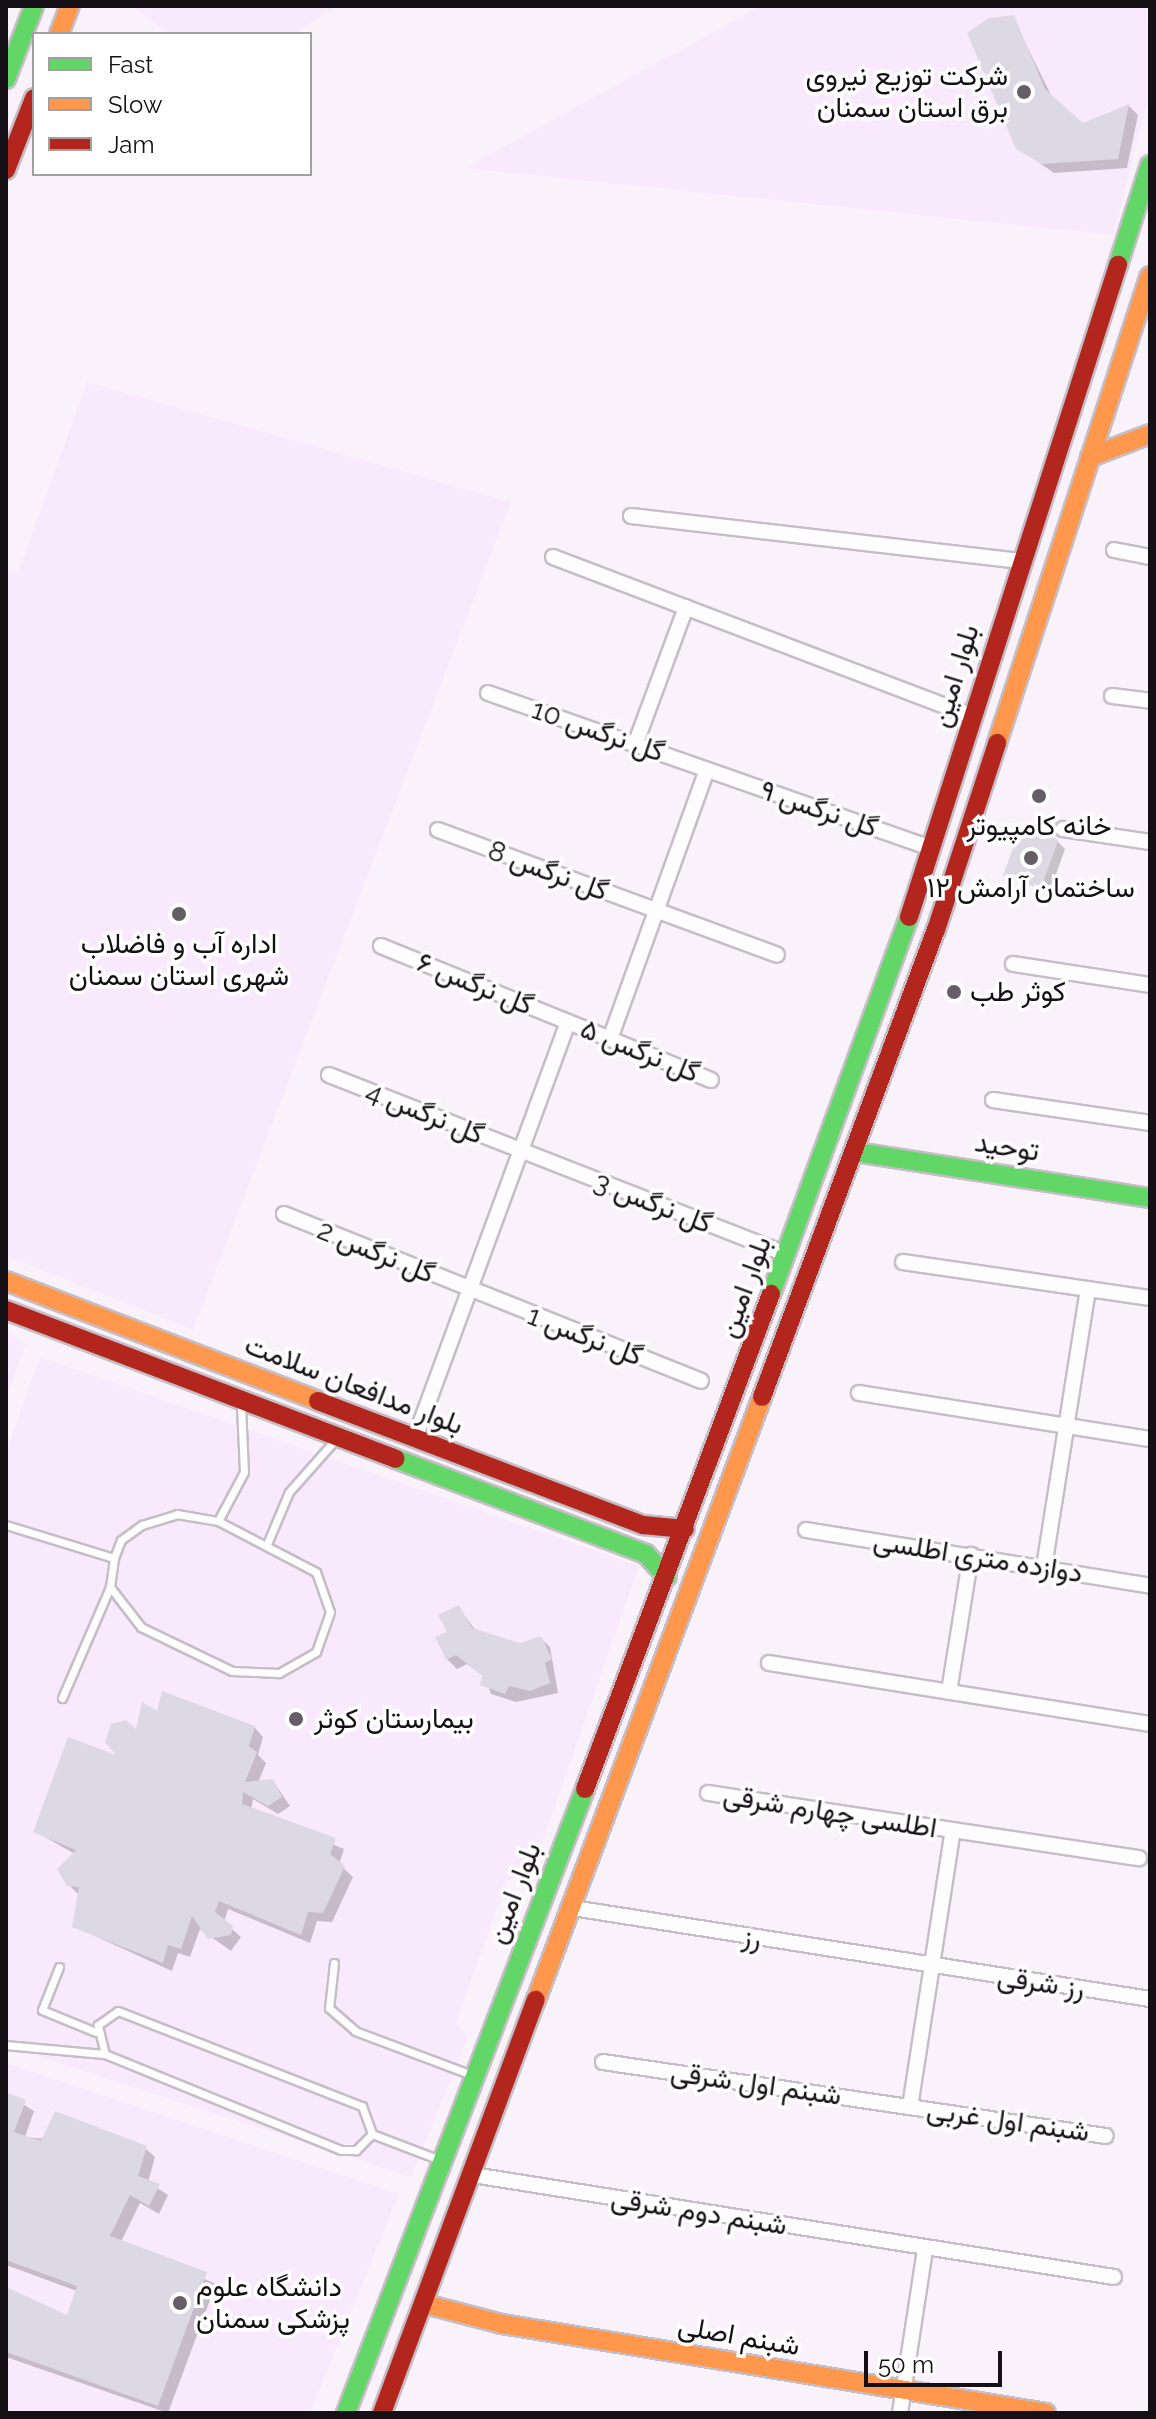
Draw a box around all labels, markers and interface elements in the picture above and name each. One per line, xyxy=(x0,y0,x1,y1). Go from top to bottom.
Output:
legend xyxy=(32,32,312,176)
text: Fast xyxy=(108,50,153,79)
place label: شرکت توزیع نیروی برق استان سمنان xyxy=(806,59,1008,125)
marker: شرکت توزیع نیروی برق استان سمنان xyxy=(1015,83,1033,101)
text: Slow xyxy=(108,90,162,119)
text: Jam xyxy=(108,130,154,159)
street label: بلوار امین xyxy=(924,621,986,731)
street label: گل نرگس 10 xyxy=(527,693,669,769)
street label: گل نرگس ۹ xyxy=(756,773,882,845)
marker: خانه کامپیوتر xyxy=(1030,787,1048,805)
place label: خانه کامپیوتر xyxy=(966,809,1112,843)
street label: گل نرگس 8 xyxy=(483,834,613,908)
marker: ساختمان آرامش ۱۲ xyxy=(1022,849,1040,867)
place label: ساختمان آرامش ۱۲ xyxy=(927,871,1135,905)
marker: اداره آب و فاضلاب شهری استان سمنان xyxy=(170,905,188,923)
place label: اداره آب و فاضلاب شهری استان سمنان xyxy=(69,927,289,993)
street label: گل نرگس ۶ xyxy=(412,946,538,1022)
place label: کوثر طب xyxy=(970,975,1066,1009)
marker: کوثر طب xyxy=(945,983,963,1001)
street label: گل نرگس ۵ xyxy=(576,1012,704,1090)
street label: گل نرگس 4 xyxy=(361,1074,489,1152)
street label: توحید xyxy=(972,1125,1042,1169)
street label: گل نرگس 3 xyxy=(589,1165,717,1241)
street label: گل نرگس 2 xyxy=(313,1213,439,1291)
street label: بلوار امین xyxy=(711,1232,779,1342)
street label: گل نرگس 1 xyxy=(523,1299,647,1373)
street label: بلوار مدافعان سلامت xyxy=(240,1328,468,1442)
street label: دوازده متری اطلسی xyxy=(871,1524,1085,1590)
place label: بیمارستان کوثر xyxy=(314,1702,474,1736)
marker: بیمارستان کوثر xyxy=(285,1708,307,1730)
street label: اطلسی چهارم شرقی xyxy=(721,1779,939,1845)
street label: بلوار امین xyxy=(479,1838,549,1948)
street label: رز xyxy=(740,1920,764,1956)
street label: رز شرقی xyxy=(995,1960,1087,2006)
street label: شبنم اول شرقی xyxy=(668,2055,844,2113)
street label: شبنم اول غربی xyxy=(925,2093,1091,2149)
street label: شبنم دوم شرقی xyxy=(609,2182,789,2242)
place label: دانشگاه علوم پزشکی سمنان xyxy=(196,2270,350,2336)
marker: دانشگاه علوم پزشکی سمنان xyxy=(171,2294,189,2312)
street label: شبنم اصلی xyxy=(675,2309,803,2363)
scale bar xyxy=(868,2335,1006,2385)
text: 50 m xyxy=(878,2350,934,2379)

